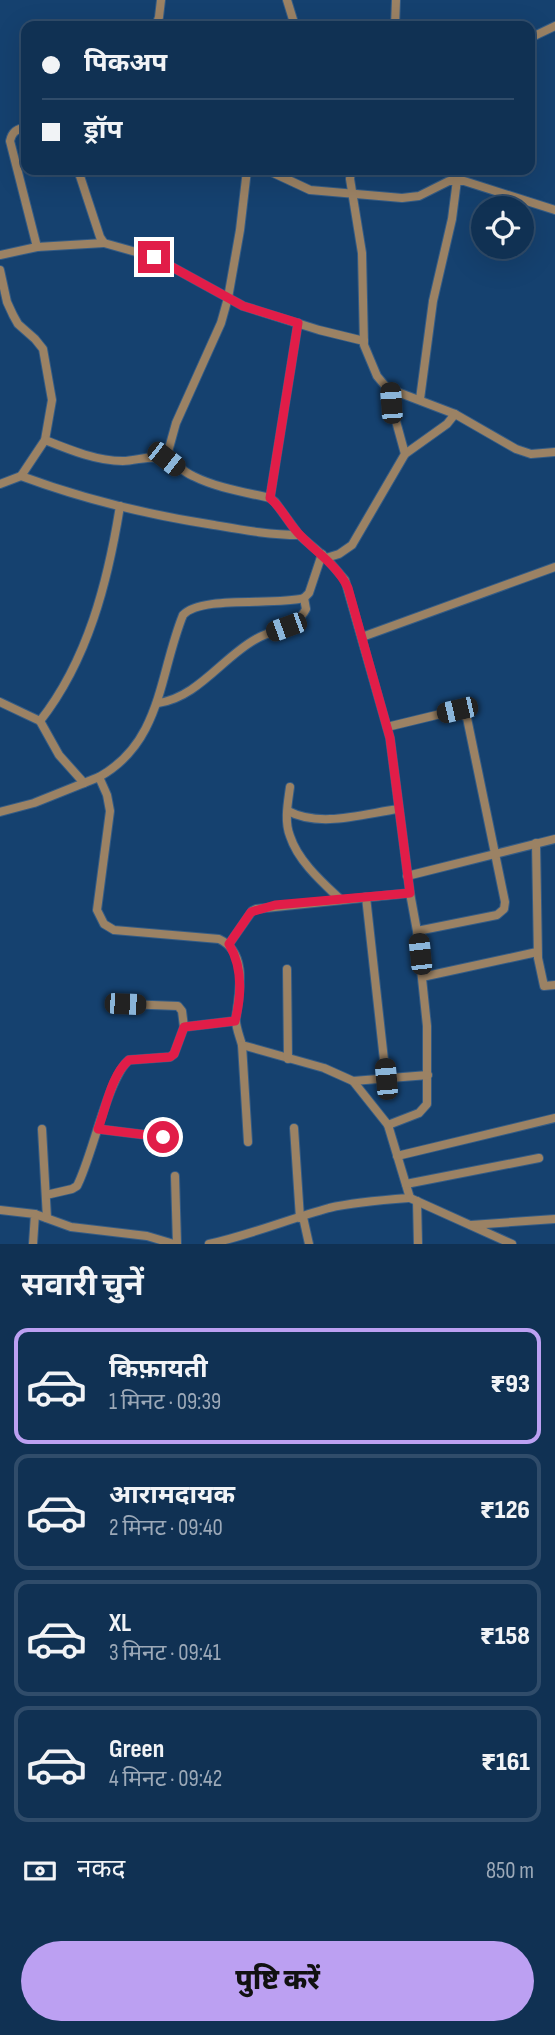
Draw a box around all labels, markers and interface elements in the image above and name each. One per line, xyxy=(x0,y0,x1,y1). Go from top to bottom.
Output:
text: पिकअप xyxy=(84,48,167,79)
text: ड्रॉप xyxy=(84,115,122,146)
map controls xyxy=(471,196,534,259)
button: locate xyxy=(471,196,534,259)
route end xyxy=(138,241,170,273)
car xyxy=(380,381,403,425)
car xyxy=(143,438,190,480)
car xyxy=(263,610,310,644)
car xyxy=(435,695,480,725)
car xyxy=(408,932,433,976)
car xyxy=(104,993,147,1015)
car xyxy=(374,1057,399,1101)
route start xyxy=(147,1121,179,1153)
text: सवारी चुनें xyxy=(21,1266,144,1305)
text: किफ़ायती xyxy=(109,1354,208,1385)
icon: car xyxy=(25,1355,88,1418)
text: ₹93 xyxy=(490,1369,530,1400)
text: 1 मिनट · 09:39 xyxy=(109,1388,221,1416)
text: आरामदायक xyxy=(109,1480,235,1511)
icon: car xyxy=(25,1481,88,1544)
text: ₹126 xyxy=(480,1495,530,1526)
text: 2 मिनट · 09:40 xyxy=(109,1514,223,1542)
icon: car xyxy=(25,1607,88,1670)
text: XL xyxy=(109,1608,131,1639)
text: ₹158 xyxy=(480,1621,530,1652)
text: 3 मिनट · 09:41 xyxy=(109,1639,221,1667)
icon: car xyxy=(25,1733,88,1796)
text: Green xyxy=(109,1734,164,1765)
text: ₹161 xyxy=(481,1747,530,1778)
text: 4 मिनट · 09:42 xyxy=(109,1765,222,1793)
icon: cash xyxy=(21,1852,59,1890)
text: नकद xyxy=(77,1854,125,1885)
text: 850 m xyxy=(486,1857,534,1885)
button: पुष्टि करें xyxy=(21,1941,534,2021)

